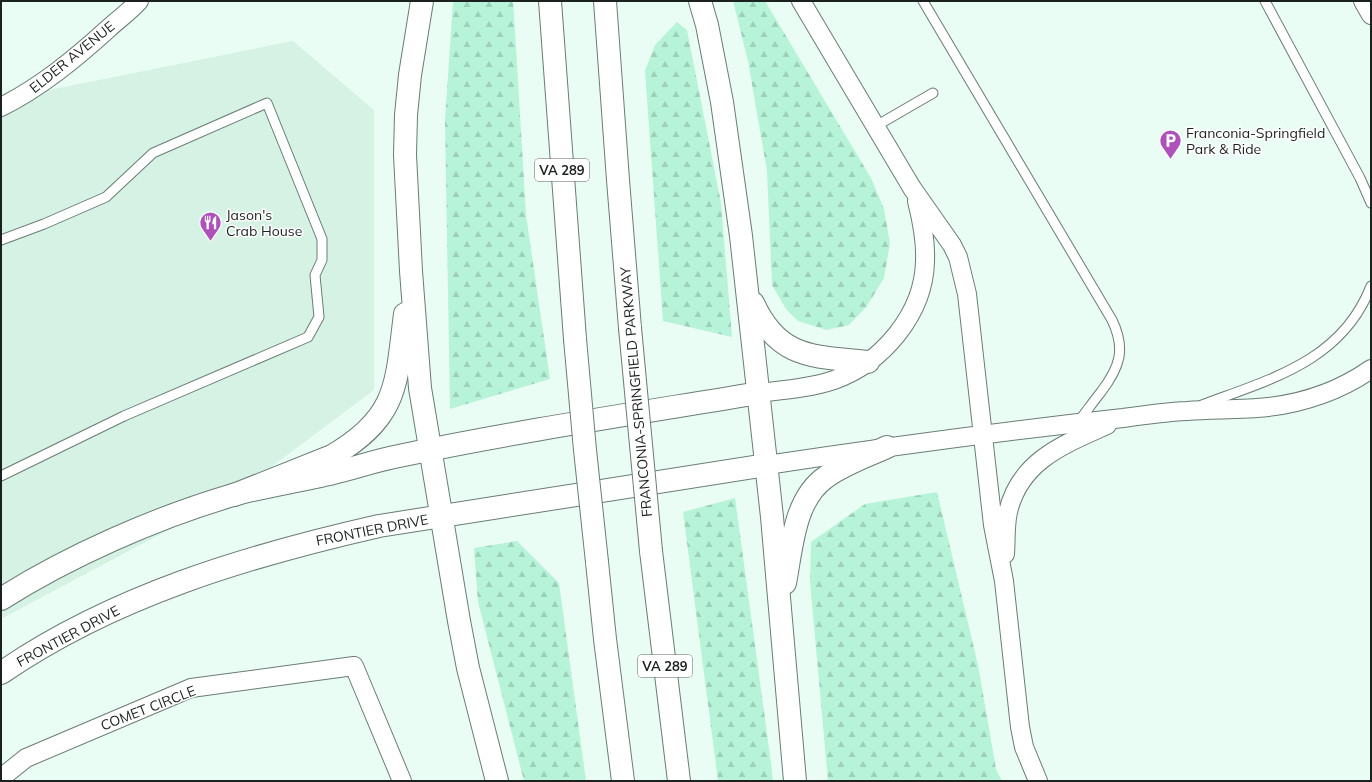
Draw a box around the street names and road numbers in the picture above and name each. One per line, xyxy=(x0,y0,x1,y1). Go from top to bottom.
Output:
street label: ELDER AVENUE xyxy=(26,17,118,97)
road number: VA 289 xyxy=(535,159,589,181)
street label: FRANCONIA-SPRINGFIELD PARKWAY xyxy=(616,266,656,518)
street label: FRONTIER DRIVE xyxy=(314,510,430,550)
street label: FRONTIER DRIVE xyxy=(13,601,123,671)
road number: VA 289 xyxy=(638,655,692,677)
street label: COMET CIRCLE xyxy=(98,682,198,734)

